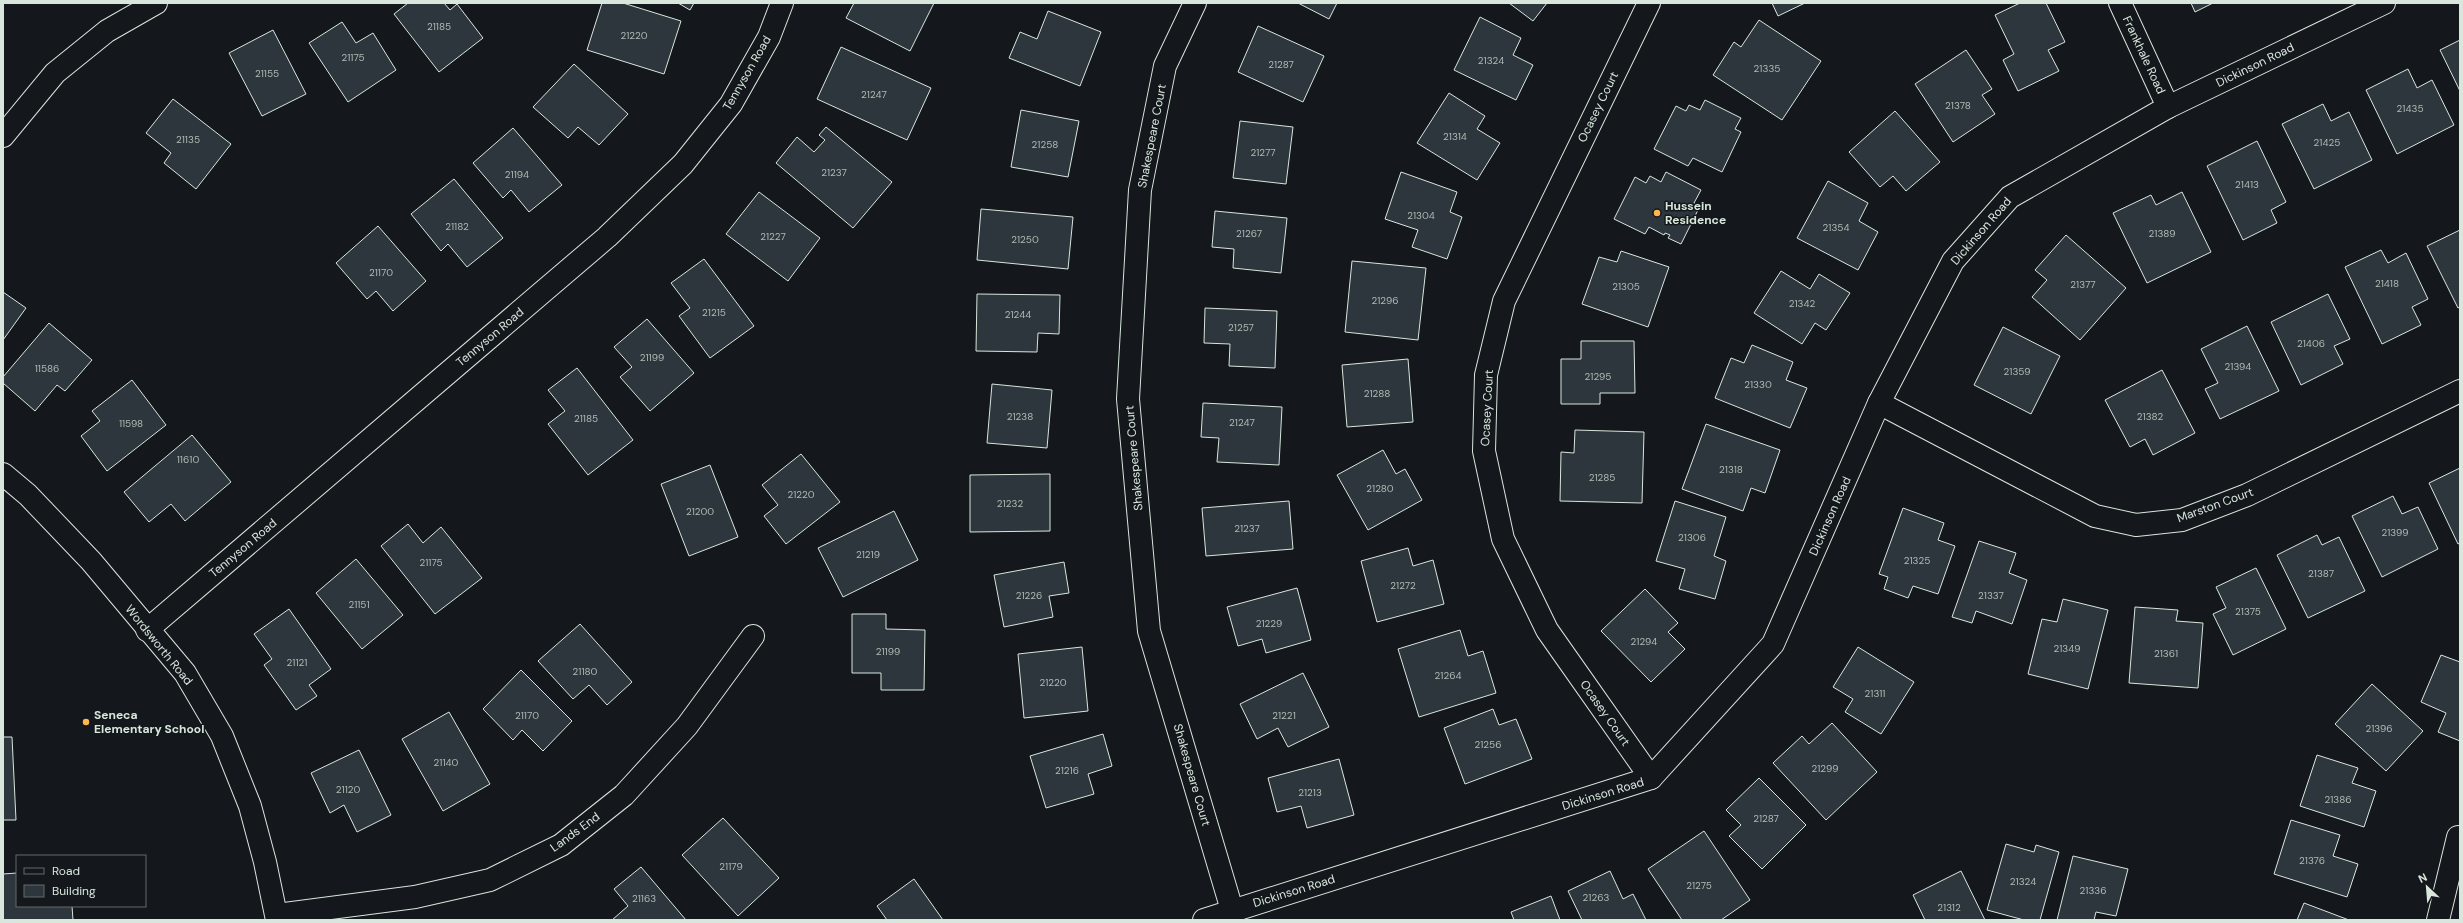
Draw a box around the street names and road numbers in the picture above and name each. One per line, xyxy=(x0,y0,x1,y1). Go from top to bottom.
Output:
street label: Frankhale Road xyxy=(2119,13,2169,97)
street label: Tennyson Road xyxy=(719,33,775,113)
street label: Dickinson Road xyxy=(2213,39,2297,91)
street label: Ocasey Court xyxy=(1574,69,1622,145)
street label: Shakespeare Court xyxy=(1134,82,1170,189)
street label: Dickinson Road xyxy=(1947,194,2015,268)
street label: Tennyson Road xyxy=(453,304,527,370)
street label: Ocasey Court xyxy=(1477,369,1497,447)
street label: Shakespeare Court xyxy=(1121,404,1147,511)
street label: Dickinson Road xyxy=(1805,474,1855,558)
street label: Marston Court xyxy=(2175,484,2256,526)
street label: Tennyson Road xyxy=(206,515,280,581)
street label: Wordsworth Road xyxy=(122,602,196,688)
street label: Ocasey Court xyxy=(1576,677,1634,749)
street label: Shakespeare Court xyxy=(1170,722,1214,828)
street label: Dickinson Road xyxy=(1560,774,1646,814)
street label: Lands End xyxy=(547,809,603,855)
street label: Dickinson Road xyxy=(1251,871,1337,911)

